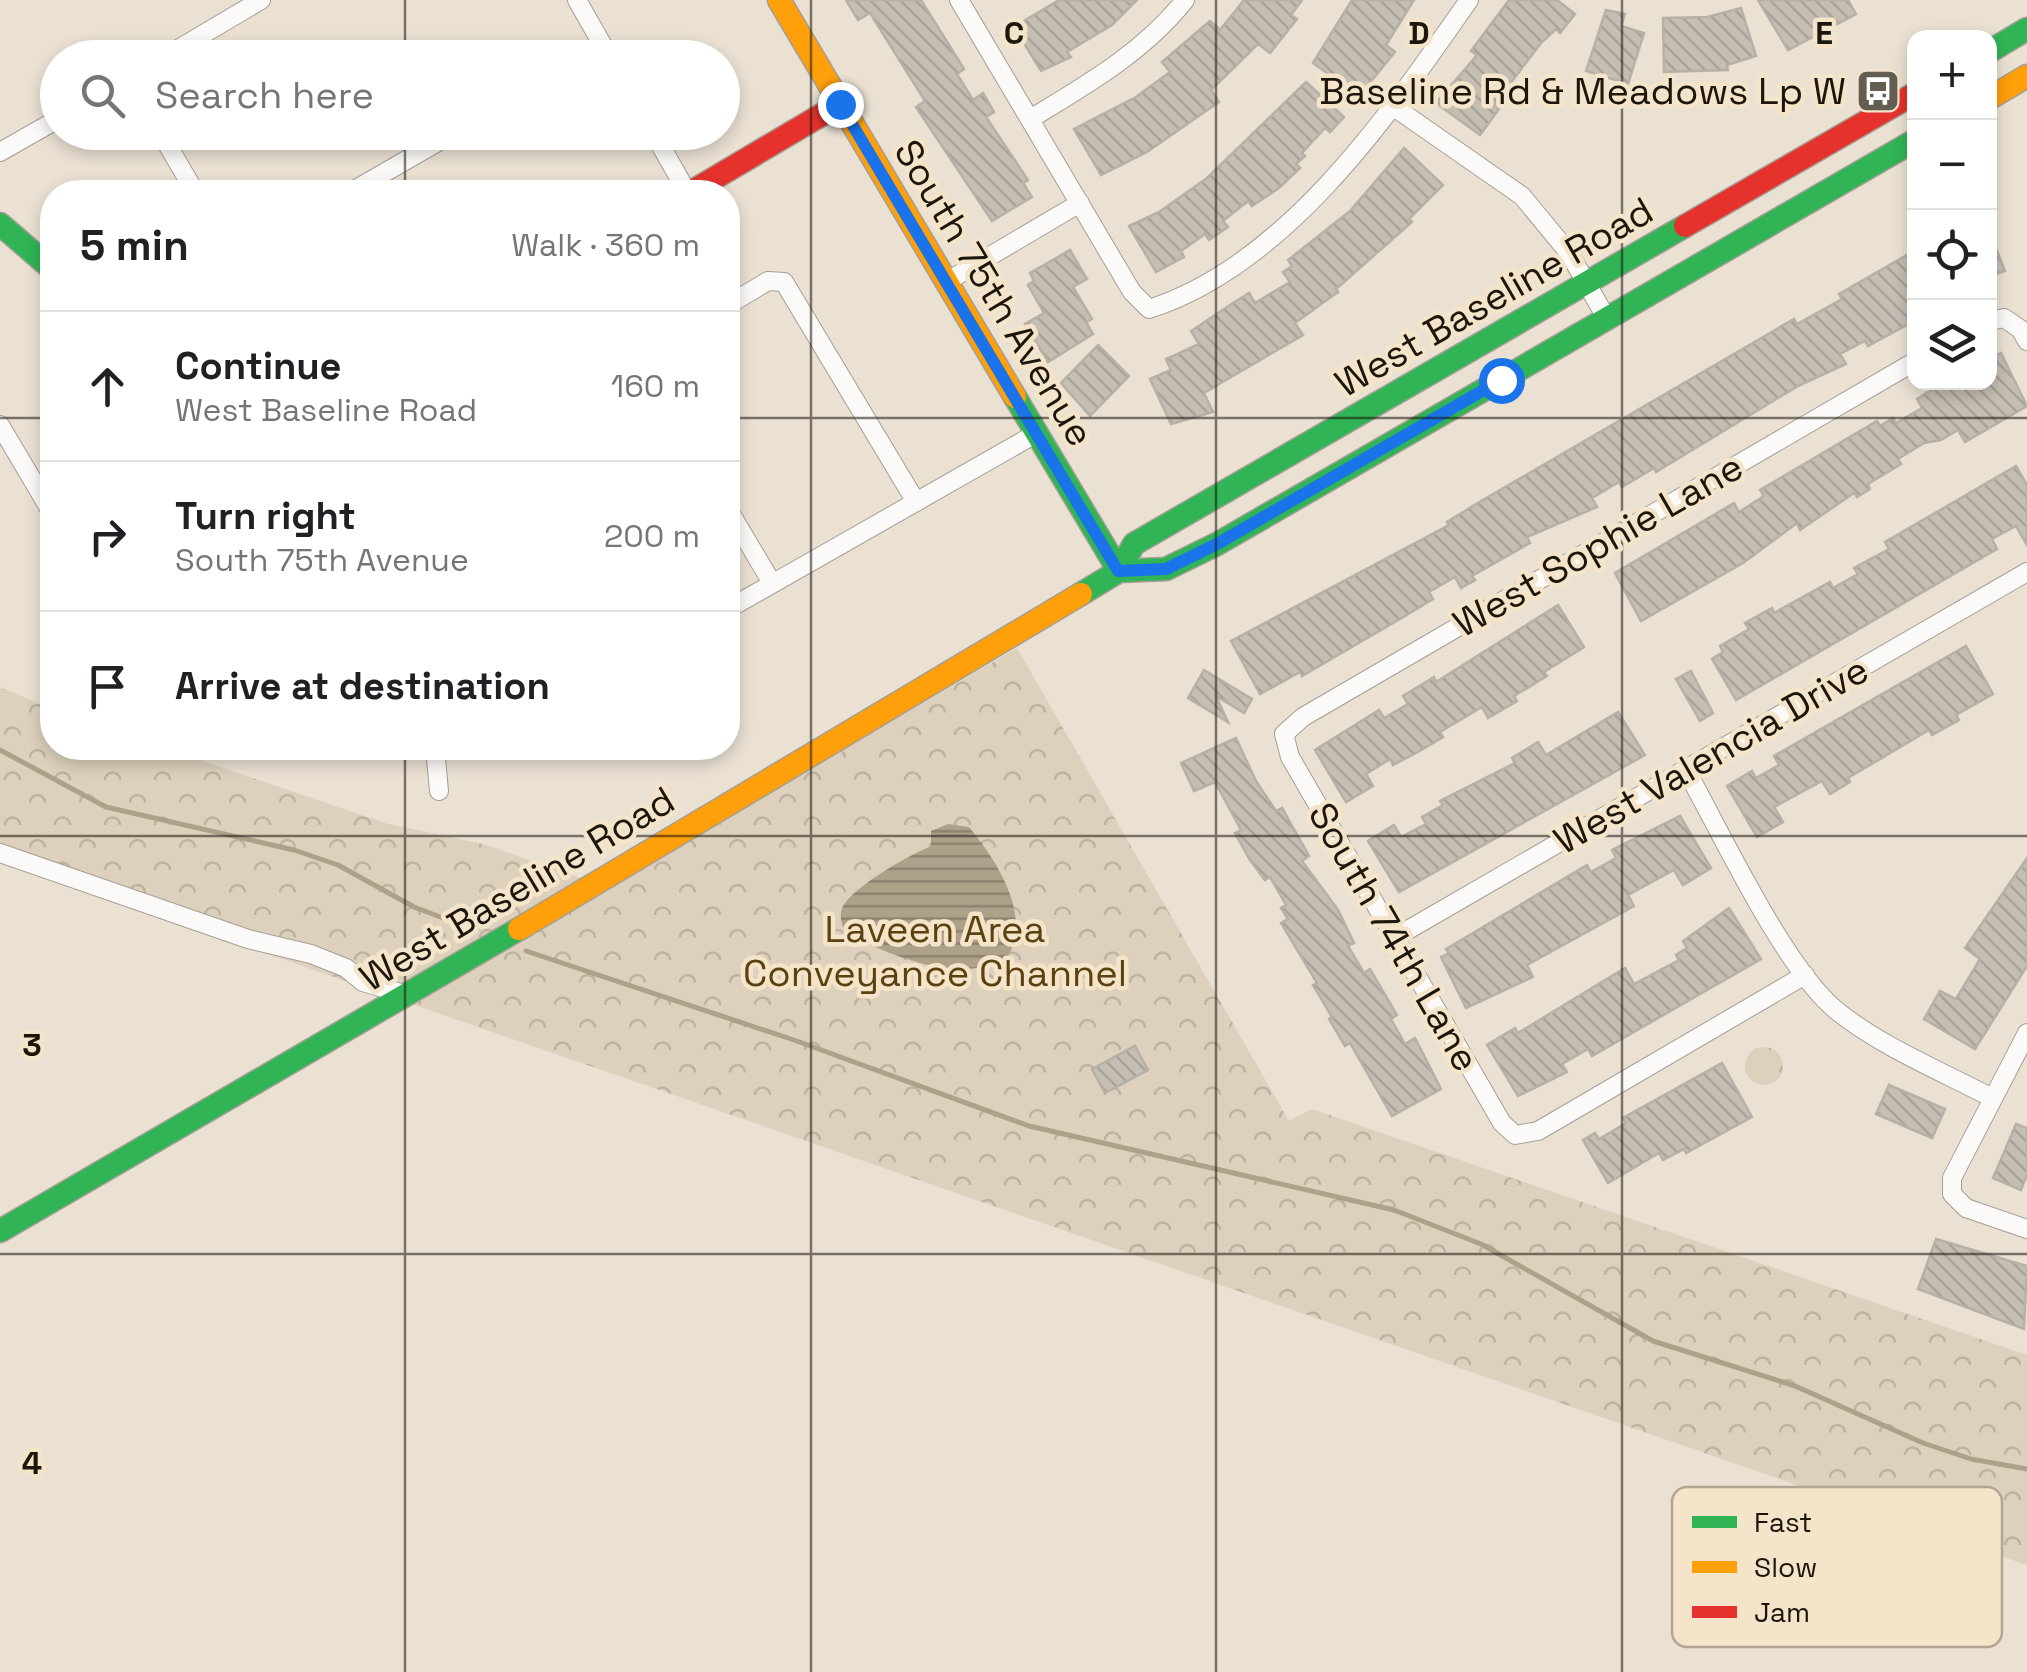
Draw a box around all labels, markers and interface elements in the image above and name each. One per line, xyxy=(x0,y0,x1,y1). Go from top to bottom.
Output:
text: C xyxy=(1004,13,1024,53)
text: D xyxy=(1408,13,1430,53)
text: E xyxy=(1815,13,1833,53)
map controls xyxy=(1907,30,1997,390)
button: + xyxy=(1907,30,1997,120)
search box xyxy=(40,40,740,150)
place label: Baseline Rd & Meadows Lp W xyxy=(1319,67,1846,115)
icon: search xyxy=(75,68,130,123)
bus stop icon: Baseline Rd & Meadows Lp W xyxy=(1855,68,1901,114)
text: Search here xyxy=(155,71,374,119)
route end xyxy=(818,82,864,128)
button: − xyxy=(1907,120,1997,210)
street label: South 75th Avenue xyxy=(884,131,1104,455)
street label: West Baseline Road xyxy=(1327,187,1661,407)
button: locate xyxy=(1907,210,1997,300)
text: 5 min xyxy=(80,219,189,272)
text: Walk · 360 m xyxy=(511,225,700,265)
button: layers xyxy=(1907,300,1997,390)
text: Continue xyxy=(175,342,341,390)
route start xyxy=(1479,358,1525,404)
icon: ahead xyxy=(80,359,135,414)
text: 160 m xyxy=(611,366,700,406)
text: West Baseline Road xyxy=(175,390,477,430)
street label: West Sophie Lane xyxy=(1445,443,1751,647)
text: Turn right xyxy=(175,492,356,540)
icon: right xyxy=(80,509,135,564)
text: 200 m xyxy=(604,516,700,556)
text: South 75th Avenue xyxy=(175,540,469,580)
street label: West Valencia Drive xyxy=(1545,645,1877,865)
icon: arrive xyxy=(80,659,135,714)
text: Arrive at destination xyxy=(175,662,550,710)
street label: West Baseline Road xyxy=(351,776,683,1002)
street label: South 74th Lane xyxy=(1298,794,1490,1080)
park label: Laveen Area Conveyance Channel xyxy=(743,905,1127,997)
text: 3 xyxy=(22,1025,42,1065)
text: 4 xyxy=(22,1443,42,1483)
legend xyxy=(1672,1487,2002,1647)
text: Fast xyxy=(1754,1504,1812,1540)
text: Slow xyxy=(1754,1549,1817,1585)
text: Jam xyxy=(1754,1594,1810,1630)

